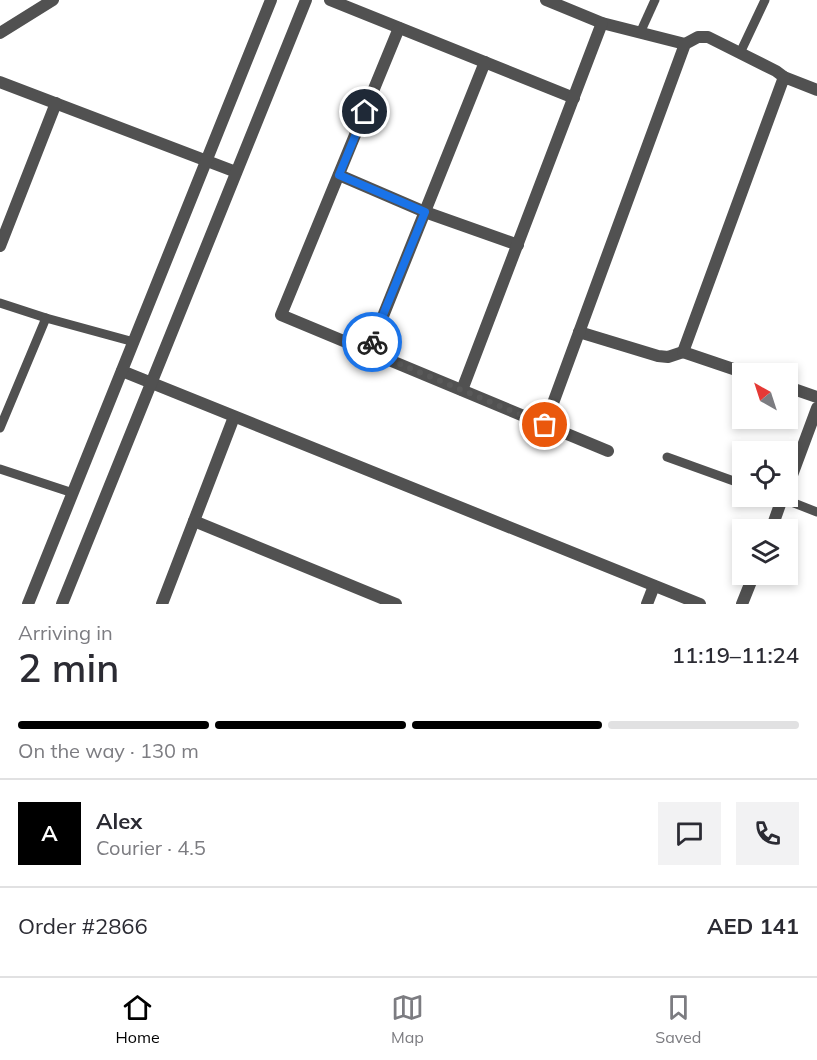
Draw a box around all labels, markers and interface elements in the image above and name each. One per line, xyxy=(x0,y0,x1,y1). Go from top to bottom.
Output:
pin xyxy=(339,86,390,137)
icon: home xyxy=(348,95,381,128)
courier xyxy=(342,312,402,372)
icon: bike xyxy=(356,326,389,359)
north arrow xyxy=(732,363,798,429)
map controls xyxy=(732,363,798,585)
pin xyxy=(519,399,570,450)
icon: bag xyxy=(528,408,561,441)
button: locate xyxy=(732,441,798,507)
button: layers xyxy=(732,519,798,585)
text: Arriving in xyxy=(18,620,113,645)
text: 11:19–11:24 xyxy=(672,641,799,669)
text: 2 min xyxy=(18,643,119,692)
text: On the way · 130 m xyxy=(18,738,199,763)
button: chat xyxy=(658,802,721,865)
button: phone xyxy=(736,802,799,865)
text: Alex xyxy=(96,807,142,835)
text: A xyxy=(41,819,58,847)
text: Courier · 4.5 xyxy=(96,835,206,860)
text: Order #2866 xyxy=(18,912,148,940)
text: AED 141 xyxy=(707,912,799,940)
tab: Home xyxy=(116,991,160,1047)
tab: Map xyxy=(391,991,424,1047)
tab: Saved xyxy=(655,991,701,1047)

